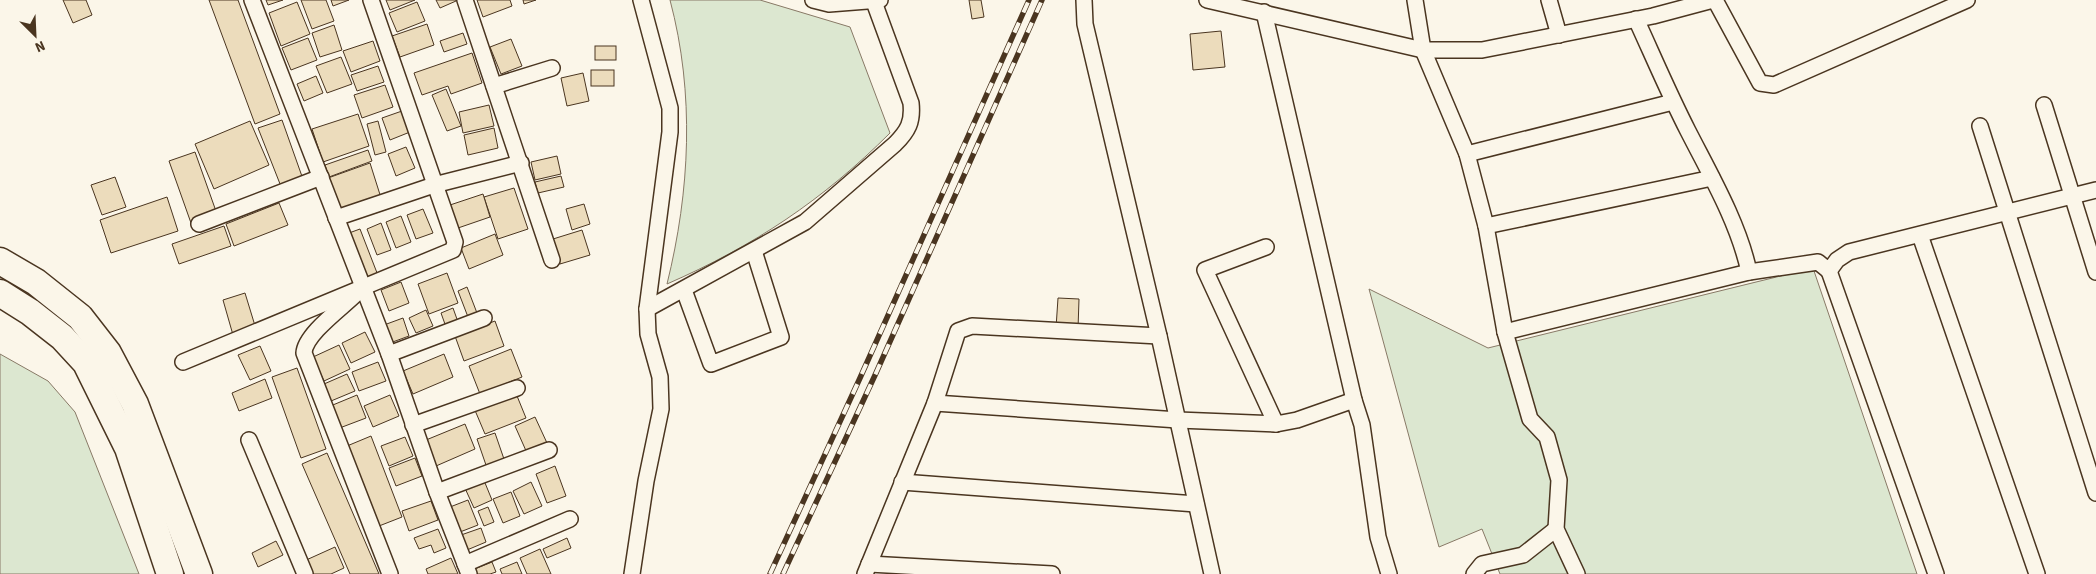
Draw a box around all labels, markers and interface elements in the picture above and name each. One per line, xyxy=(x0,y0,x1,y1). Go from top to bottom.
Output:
north arrow xyxy=(10,10,60,60)
text: N xyxy=(32,35,48,57)

